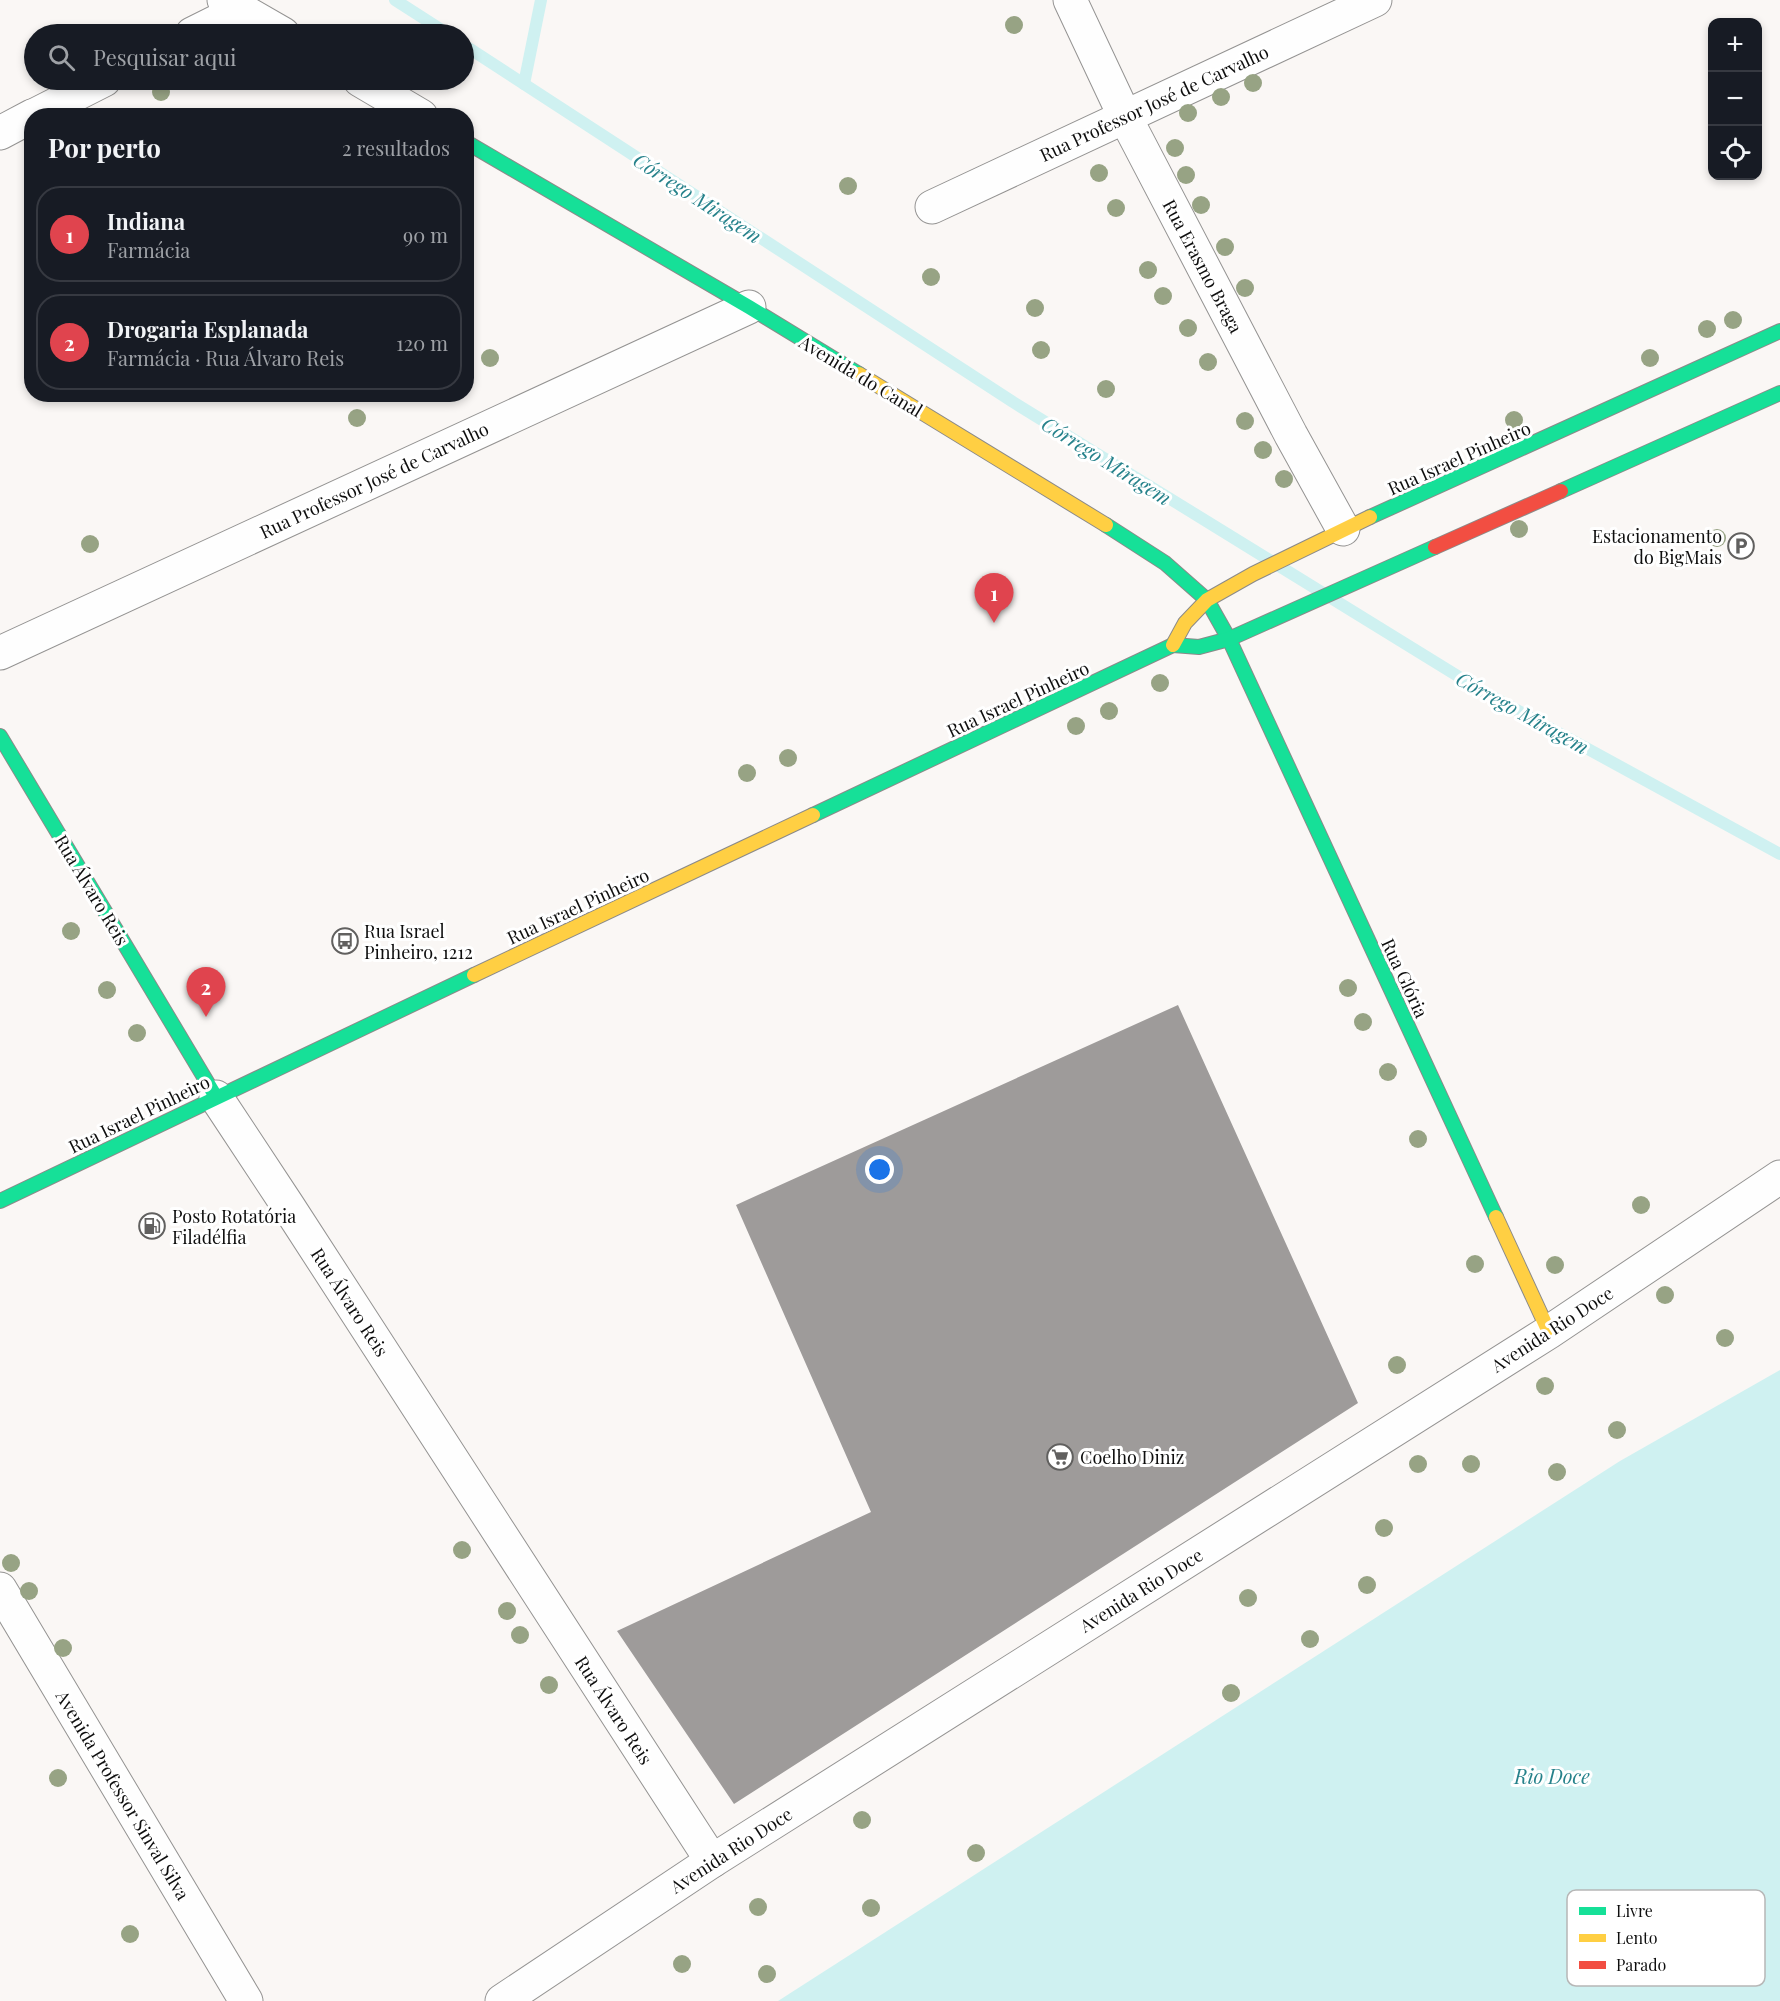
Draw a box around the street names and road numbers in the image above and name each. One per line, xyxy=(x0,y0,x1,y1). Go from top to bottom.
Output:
street label: Rua Professor José de Carvalho xyxy=(1036,39,1272,167)
street label: Rua Erasmo Braga xyxy=(1158,195,1248,337)
street label: Avenida do Canal xyxy=(794,329,927,422)
street label: Rua Professor José de Carvalho xyxy=(256,416,492,544)
street label: Rua Israel Pinheiro xyxy=(1384,416,1534,500)
street label: Rua Israel Pinheiro xyxy=(943,655,1093,742)
street label: Rua Álvaro Reis xyxy=(50,830,134,950)
street label: Rua Israel Pinheiro xyxy=(503,862,653,949)
street label: Rua Glória xyxy=(1376,934,1434,1022)
street label: Rua Israel Pinheiro xyxy=(64,1069,214,1159)
street label: Rua Álvaro Reis xyxy=(306,1243,394,1361)
street label: Avenida Rio Doce xyxy=(1486,1281,1618,1378)
street label: Avenida Rio Doce xyxy=(1074,1543,1207,1638)
street label: Rua Álvaro Reis xyxy=(570,1651,658,1769)
street label: Avenida Professor Sinval Silva xyxy=(50,1685,195,1904)
street label: Avenida Rio Doce xyxy=(665,1802,797,1899)

